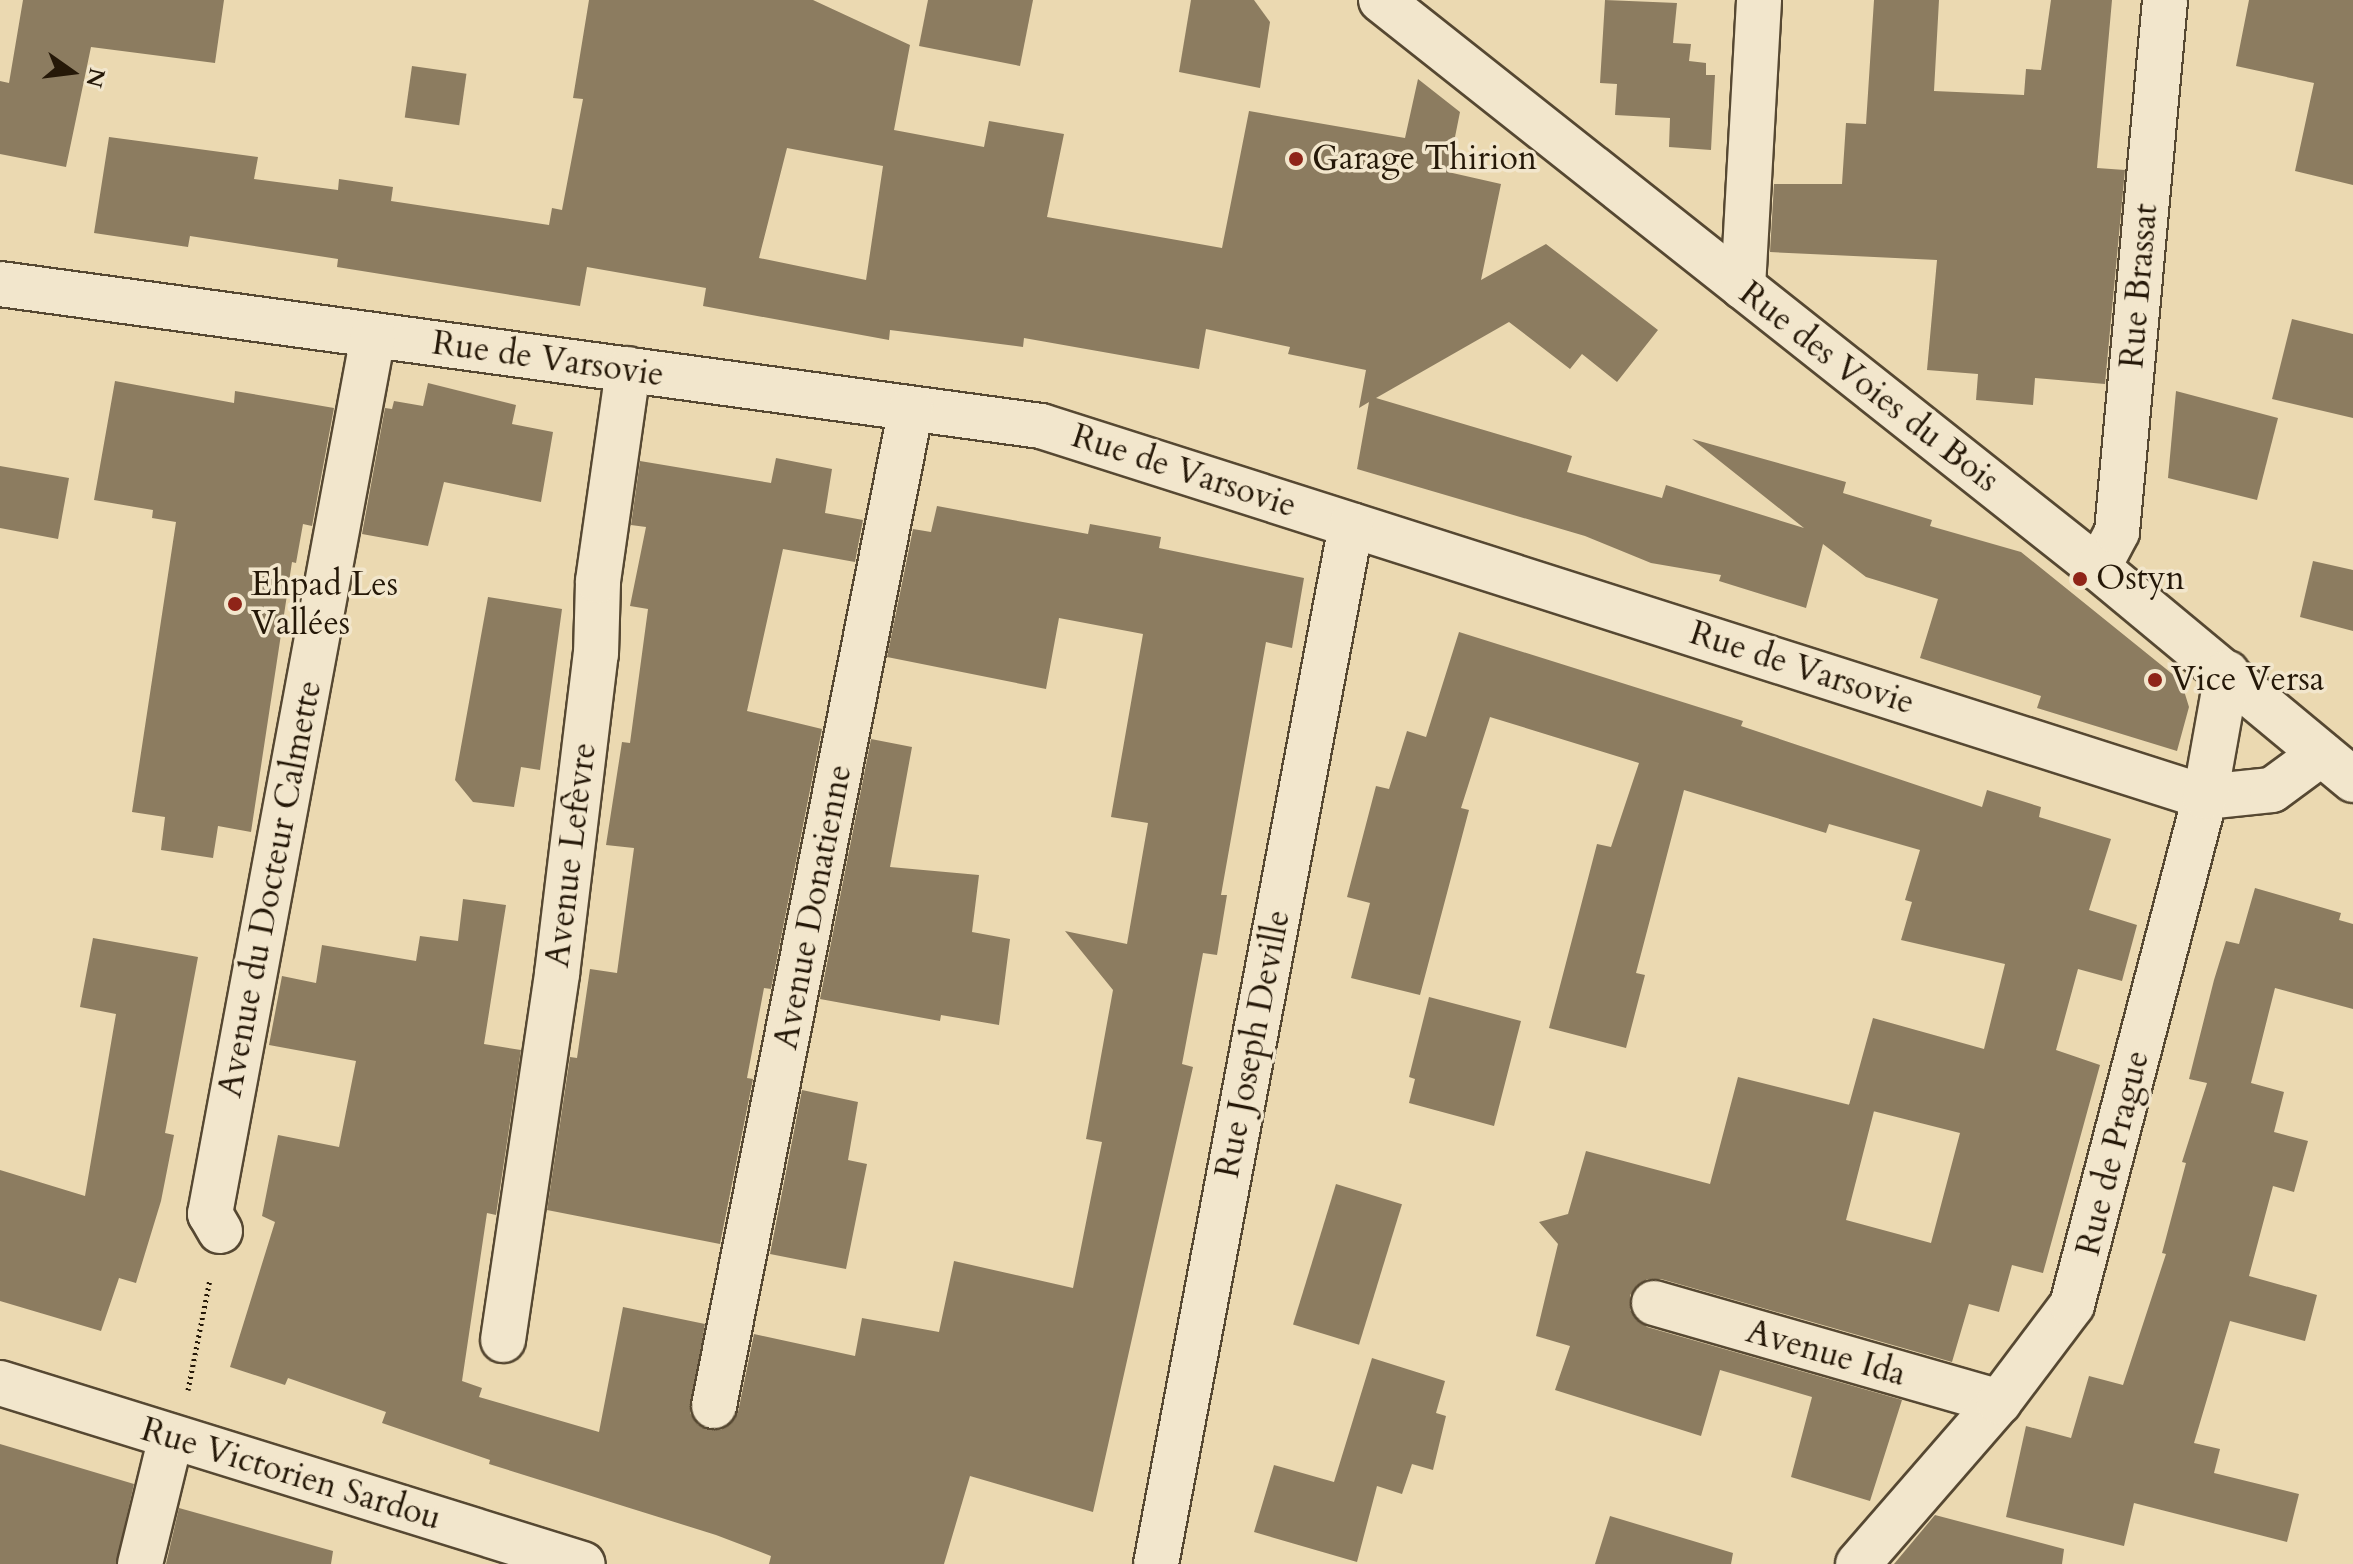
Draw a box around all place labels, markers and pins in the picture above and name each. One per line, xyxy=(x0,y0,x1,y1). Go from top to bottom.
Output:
place label: Garage Thirion xyxy=(1312,139,1537,179)
marker: Garage Thirion xyxy=(1287,150,1305,168)
place label: Ostyn xyxy=(2096,559,2185,599)
place label: Ehpad Les Vallées xyxy=(251,564,398,644)
marker: Ostyn xyxy=(2071,570,2089,588)
marker: Ehpad Les Vallées xyxy=(226,595,244,613)
place label: Vice Versa xyxy=(2171,660,2325,700)
marker: Vice Versa xyxy=(2146,671,2164,689)

